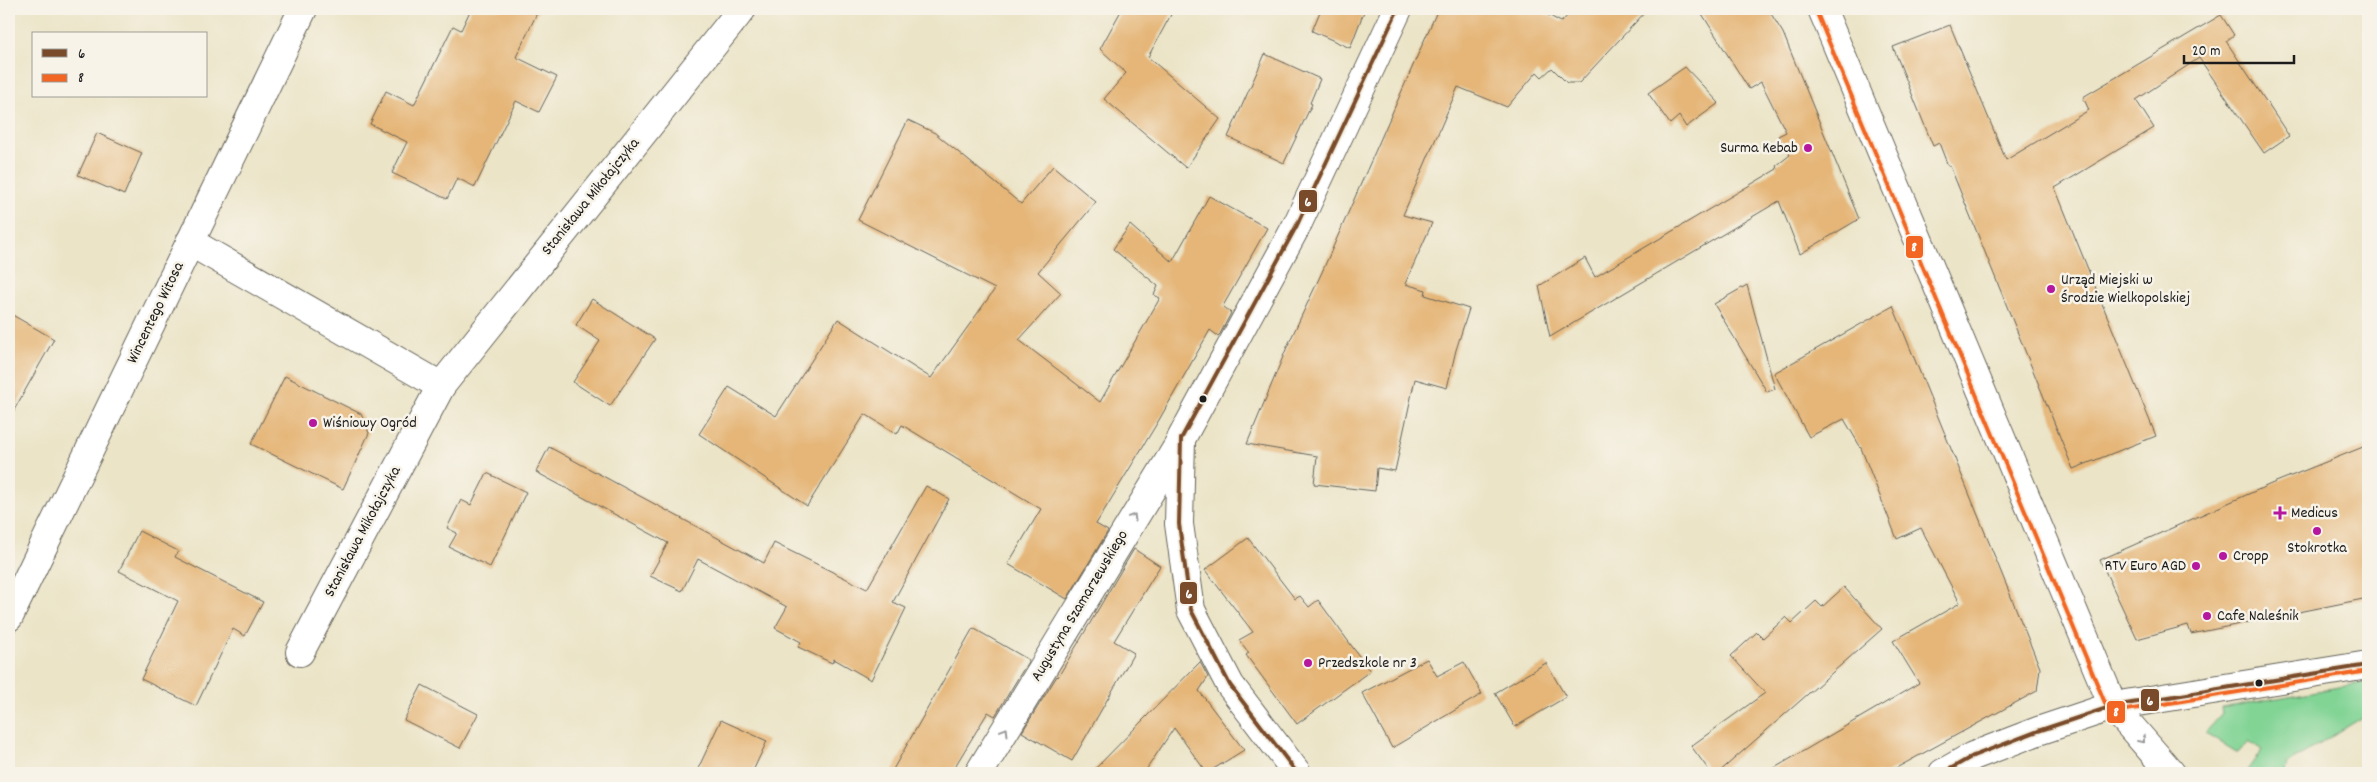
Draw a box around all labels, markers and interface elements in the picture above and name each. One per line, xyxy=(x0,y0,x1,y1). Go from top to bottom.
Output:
legend xyxy=(32,32,208,98)
scale bar xyxy=(2184,32,2294,64)
text: 20 m xyxy=(2192,41,2220,63)
text: 6 xyxy=(78,44,85,66)
text: 8 xyxy=(78,68,84,90)
street label: Stanisława Mikołajczyka xyxy=(536,133,646,261)
place label: Surma Kebab xyxy=(1720,137,1798,160)
marker: Surma Kebab xyxy=(1802,142,1814,154)
line badge: 6 xyxy=(1298,189,1318,213)
text: 6 xyxy=(1305,193,1312,213)
line badge: 8 xyxy=(1905,235,1924,259)
text: 8 xyxy=(1911,238,1917,258)
street label: Wincentego Witosa xyxy=(121,258,191,368)
place label: Urząd Miejski w Środzie Wielkopolskiej xyxy=(2061,269,2190,310)
marker: Urząd Miejski w Środzie Wielkopolskiej xyxy=(2045,283,2057,295)
unlabelled marker xyxy=(1198,394,1208,404)
place label: Wiśniowy Ogród xyxy=(323,412,417,435)
marker: Wiśniowy Ogród xyxy=(307,417,319,429)
street label: Stanisława Mikołajczyka xyxy=(319,462,407,602)
place label: Medicus xyxy=(2291,502,2338,525)
marker: Medicus xyxy=(2273,506,2287,520)
one-way arrow xyxy=(1127,514,1137,523)
marker: Stokrotka xyxy=(2311,525,2323,537)
street label: Augustyna Szamarzewskiego xyxy=(1026,526,1134,686)
place label: Stokrotka xyxy=(2287,537,2347,560)
place label: Cropp xyxy=(2233,545,2269,568)
marker: Cropp xyxy=(2217,550,2229,562)
place label: RTV Euro AGD xyxy=(2104,555,2186,578)
marker: RTV Euro AGD xyxy=(2190,560,2202,572)
line badge: 6 xyxy=(1179,581,1198,605)
text: 6 xyxy=(1186,585,1193,605)
place label: Cafe Naleśnik xyxy=(2217,605,2299,628)
marker: Cafe Naleśnik xyxy=(2201,610,2213,622)
place label: Przedszkole nr 3 xyxy=(1318,652,1417,675)
marker: Przedszkole nr 3 xyxy=(1302,657,1314,669)
unlabelled marker xyxy=(2254,678,2264,688)
line badge: 6 xyxy=(2140,688,2160,712)
text: 6 xyxy=(2147,692,2154,712)
line badge: 8 xyxy=(2106,700,2126,724)
text: 8 xyxy=(2113,703,2119,723)
one-way arrow xyxy=(998,728,1008,737)
one-way arrow xyxy=(2136,734,2145,743)

